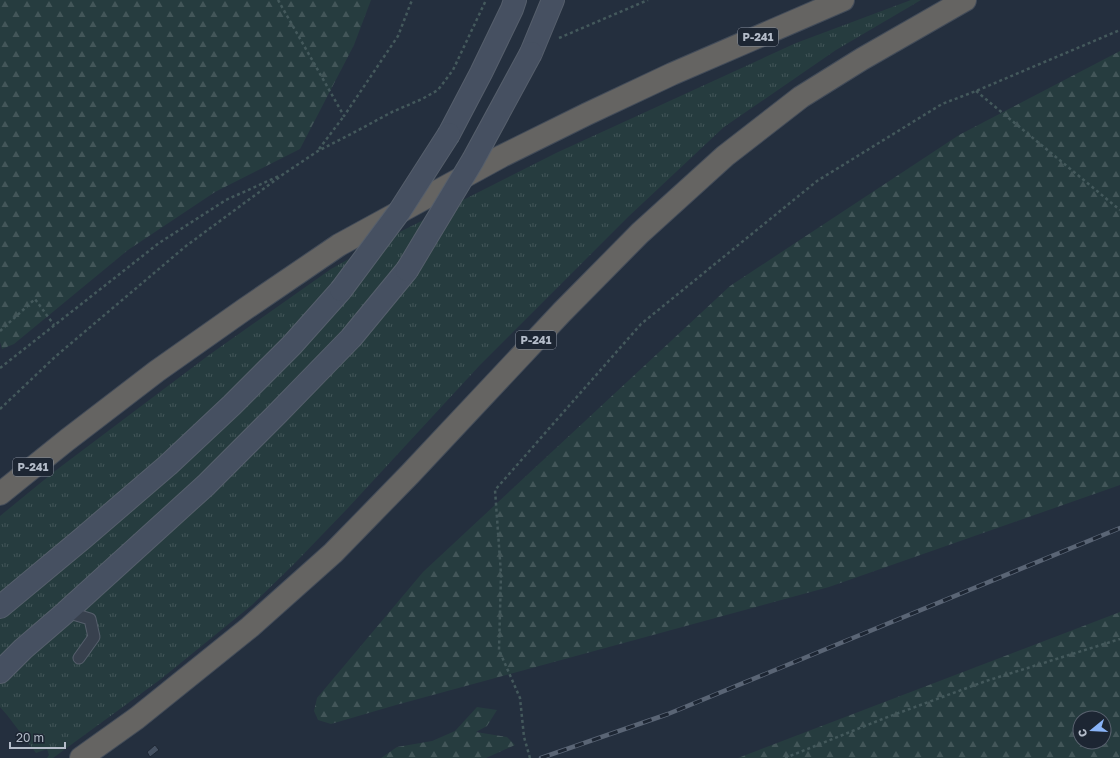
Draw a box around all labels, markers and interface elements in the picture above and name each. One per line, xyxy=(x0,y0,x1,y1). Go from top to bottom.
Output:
road number: Р-241 xyxy=(738,28,778,46)
road number: Р-241 xyxy=(516,331,556,349)
road number: Р-241 xyxy=(13,458,53,476)
north arrow xyxy=(1072,710,1112,750)
scale bar xyxy=(10,724,65,750)
text: С xyxy=(1075,727,1089,739)
text: 20 m xyxy=(16,730,44,745)

